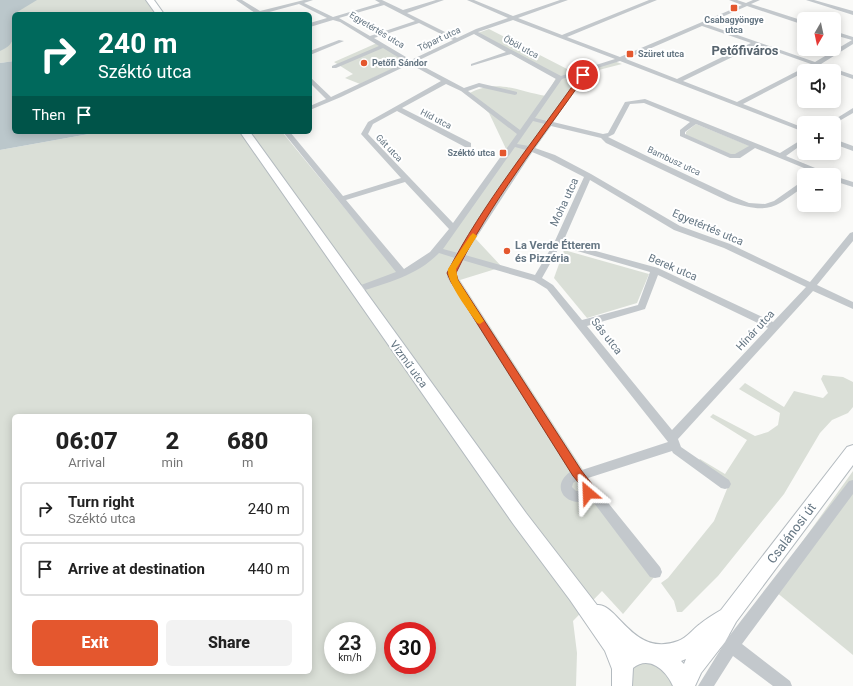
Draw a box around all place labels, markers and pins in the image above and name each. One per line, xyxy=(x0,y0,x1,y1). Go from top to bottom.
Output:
marker: Csabagyöngye utca xyxy=(729,3,739,13)
place label: Csabagyöngye utca xyxy=(704,15,764,35)
marker: Szüret utca xyxy=(625,49,635,59)
place label: Szüret utca xyxy=(638,49,684,59)
marker: Petőfi Sándor xyxy=(359,58,369,68)
place label: Petőfi Sándor xyxy=(372,58,428,68)
pin xyxy=(566,58,600,92)
place label: Széktó utca xyxy=(447,148,495,158)
marker: Széktó utca xyxy=(498,148,508,158)
place label: La Verde Étterem és Pizzéria xyxy=(515,239,600,265)
marker: La Verde Étterem és Pizzéria xyxy=(502,246,512,256)

